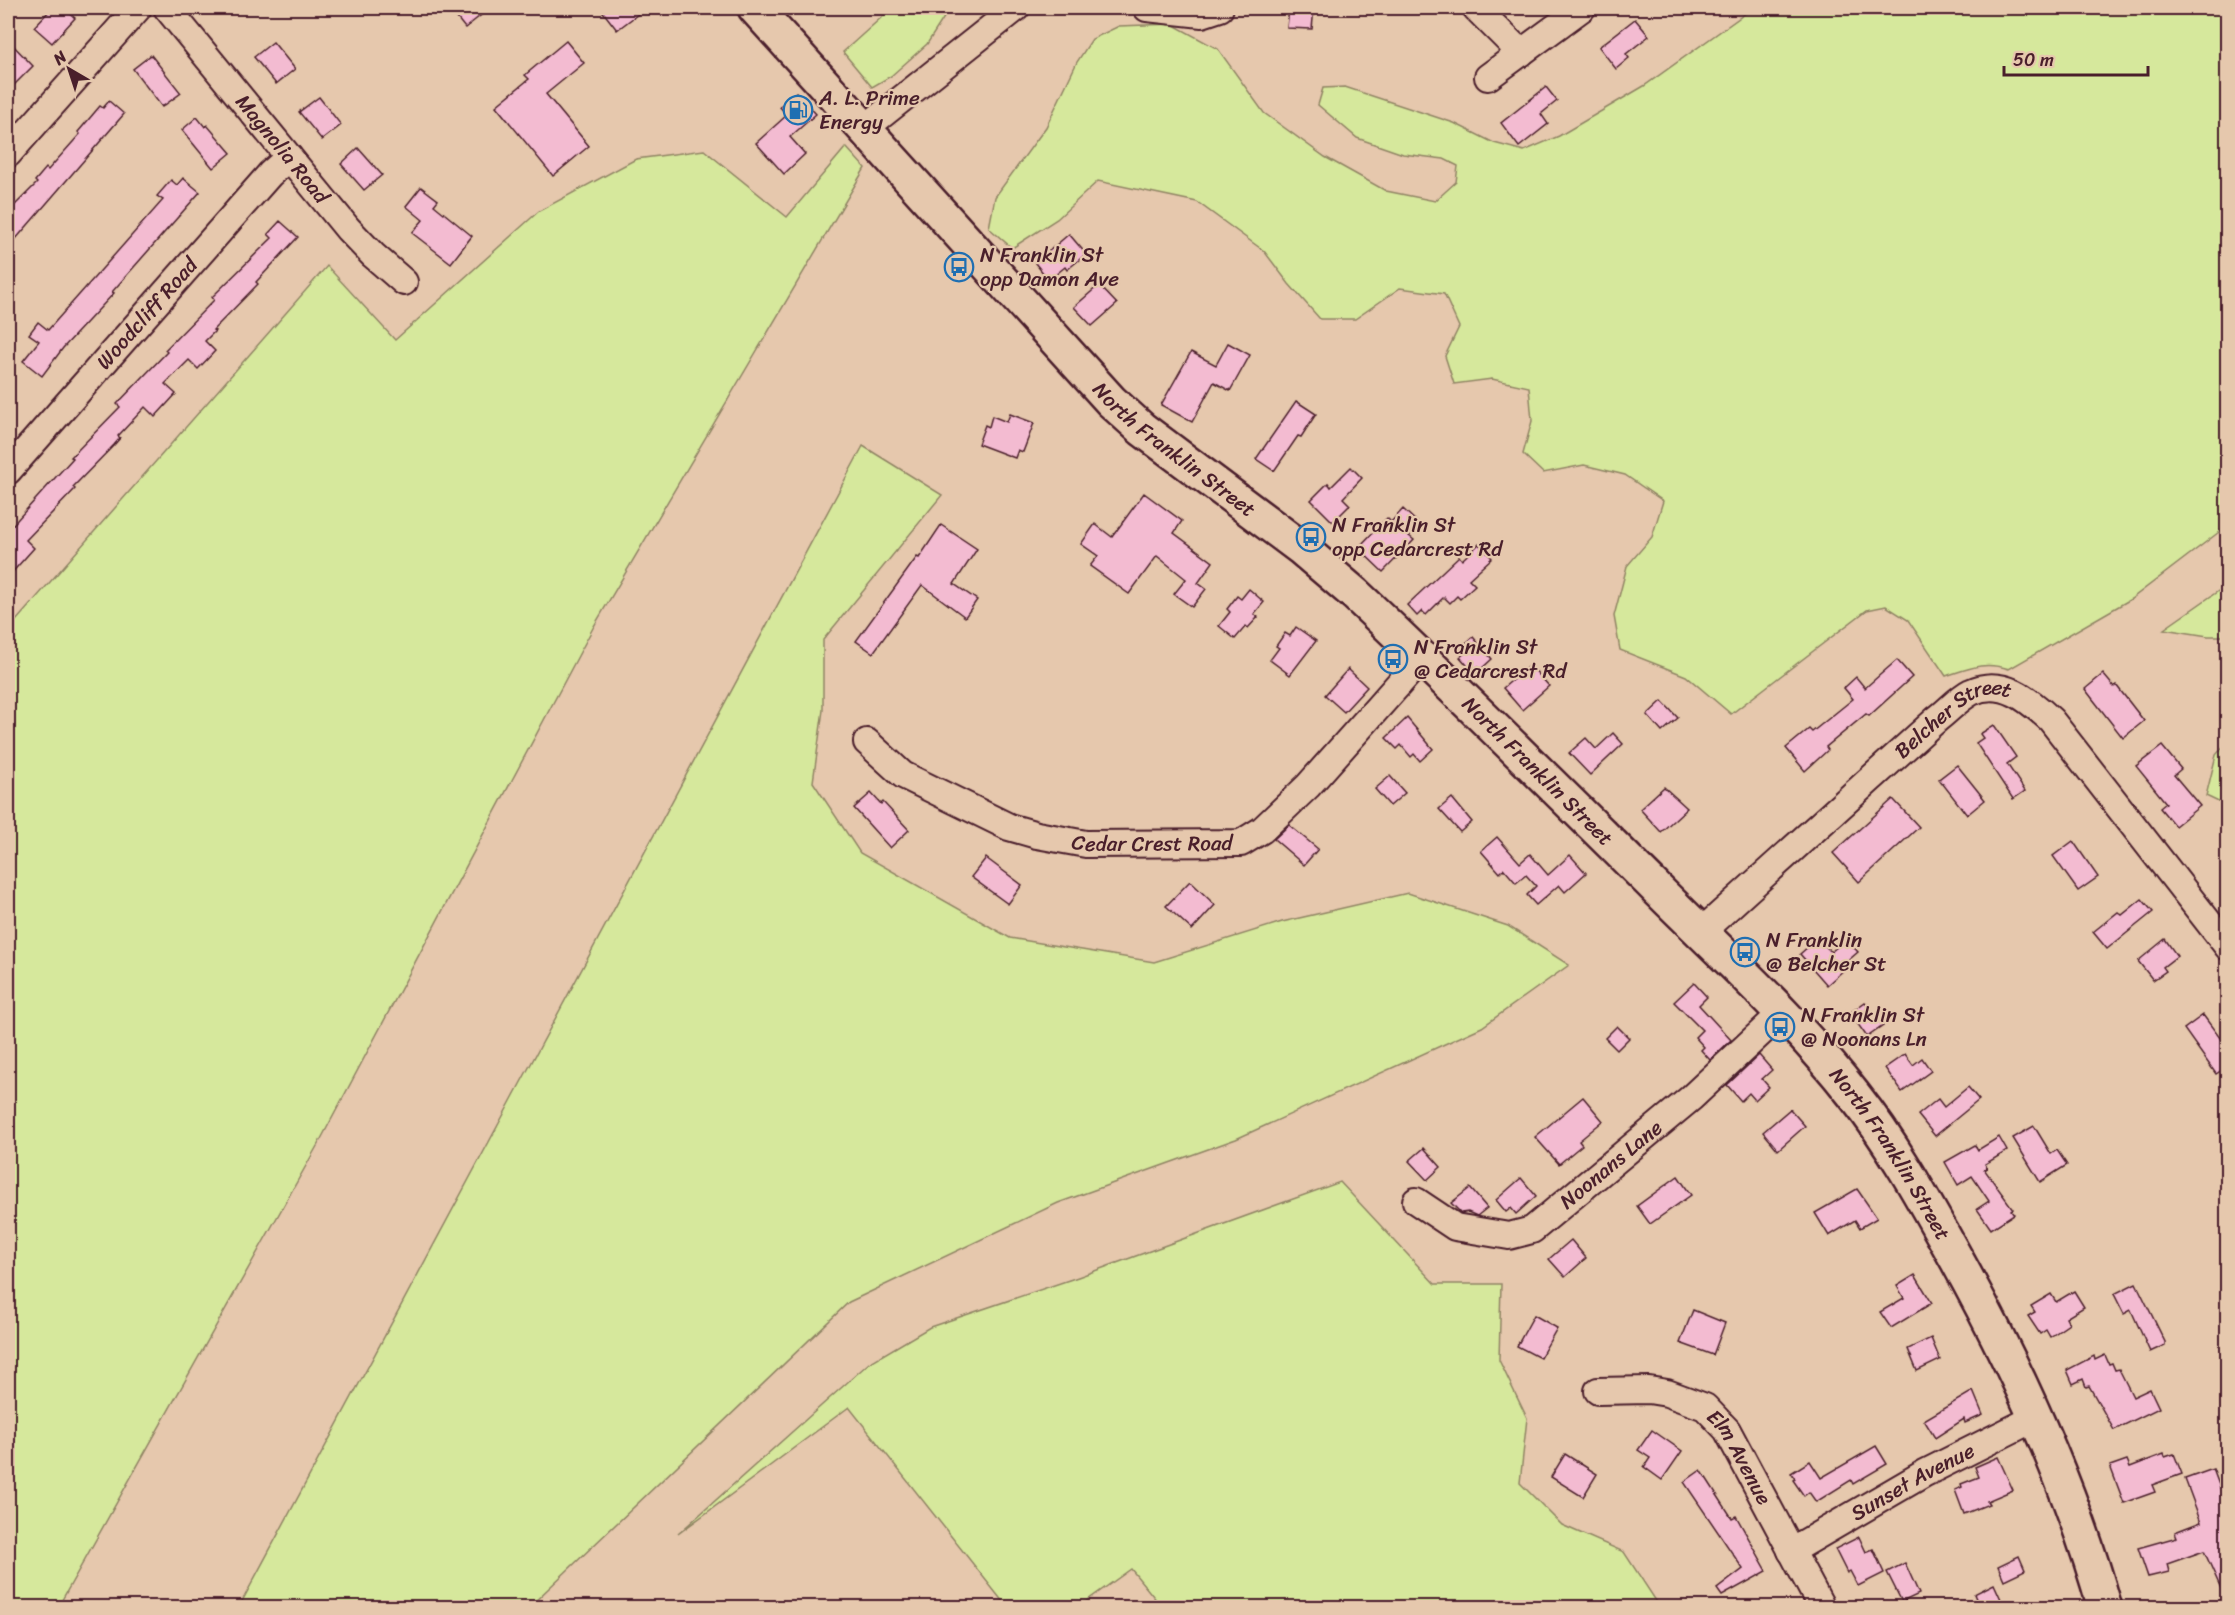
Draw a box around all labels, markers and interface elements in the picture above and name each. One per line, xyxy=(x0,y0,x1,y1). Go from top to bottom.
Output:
north arrow xyxy=(39,39,99,99)
scale bar xyxy=(2004,39,2148,77)
text: N xyxy=(46,42,74,73)
text: 50 m xyxy=(2013,44,2054,76)
place label: A. L. Prime Energy xyxy=(818,79,920,141)
street label: Magnolia Road xyxy=(225,85,340,214)
fuel station icon: A. L. Prime Energy xyxy=(782,94,814,126)
place label: N Franklin St opp Damon Ave xyxy=(980,236,1119,298)
street label: Woodcliff Road xyxy=(86,247,209,379)
bus stop icon: N Franklin St opp Damon Ave xyxy=(943,251,975,283)
street label: North Franklin Street xyxy=(1083,373,1264,527)
place label: N Franklin St opp Cedarcrest Rd xyxy=(1332,506,1504,568)
bus stop icon: N Franklin St opp Cedarcrest Rd xyxy=(1295,521,1327,553)
place label: N Franklin St @ Cedarcrest Rd xyxy=(1414,628,1568,690)
bus stop icon: N Franklin St @ Cedarcrest Rd xyxy=(1377,643,1409,675)
street label: Belcher Street xyxy=(1885,668,2017,768)
street label: North Franklin Street xyxy=(1453,687,1623,855)
street label: Cedar Crest Road xyxy=(1069,823,1235,863)
place label: N Franklin @ Belcher St xyxy=(1766,921,1886,983)
bus stop icon: N Franklin @ Belcher St xyxy=(1729,936,1761,968)
place label: N Franklin St @ Noonans Ln xyxy=(1801,996,1927,1058)
bus stop icon: N Franklin St @ Noonans Ln xyxy=(1764,1011,1796,1043)
street label: North Franklin Street xyxy=(1819,1058,1961,1248)
street label: Noonans Lane xyxy=(1551,1110,1672,1219)
street label: Elm Avenue xyxy=(1697,1400,1783,1512)
street label: Sunset Avenue xyxy=(1843,1432,1982,1532)

